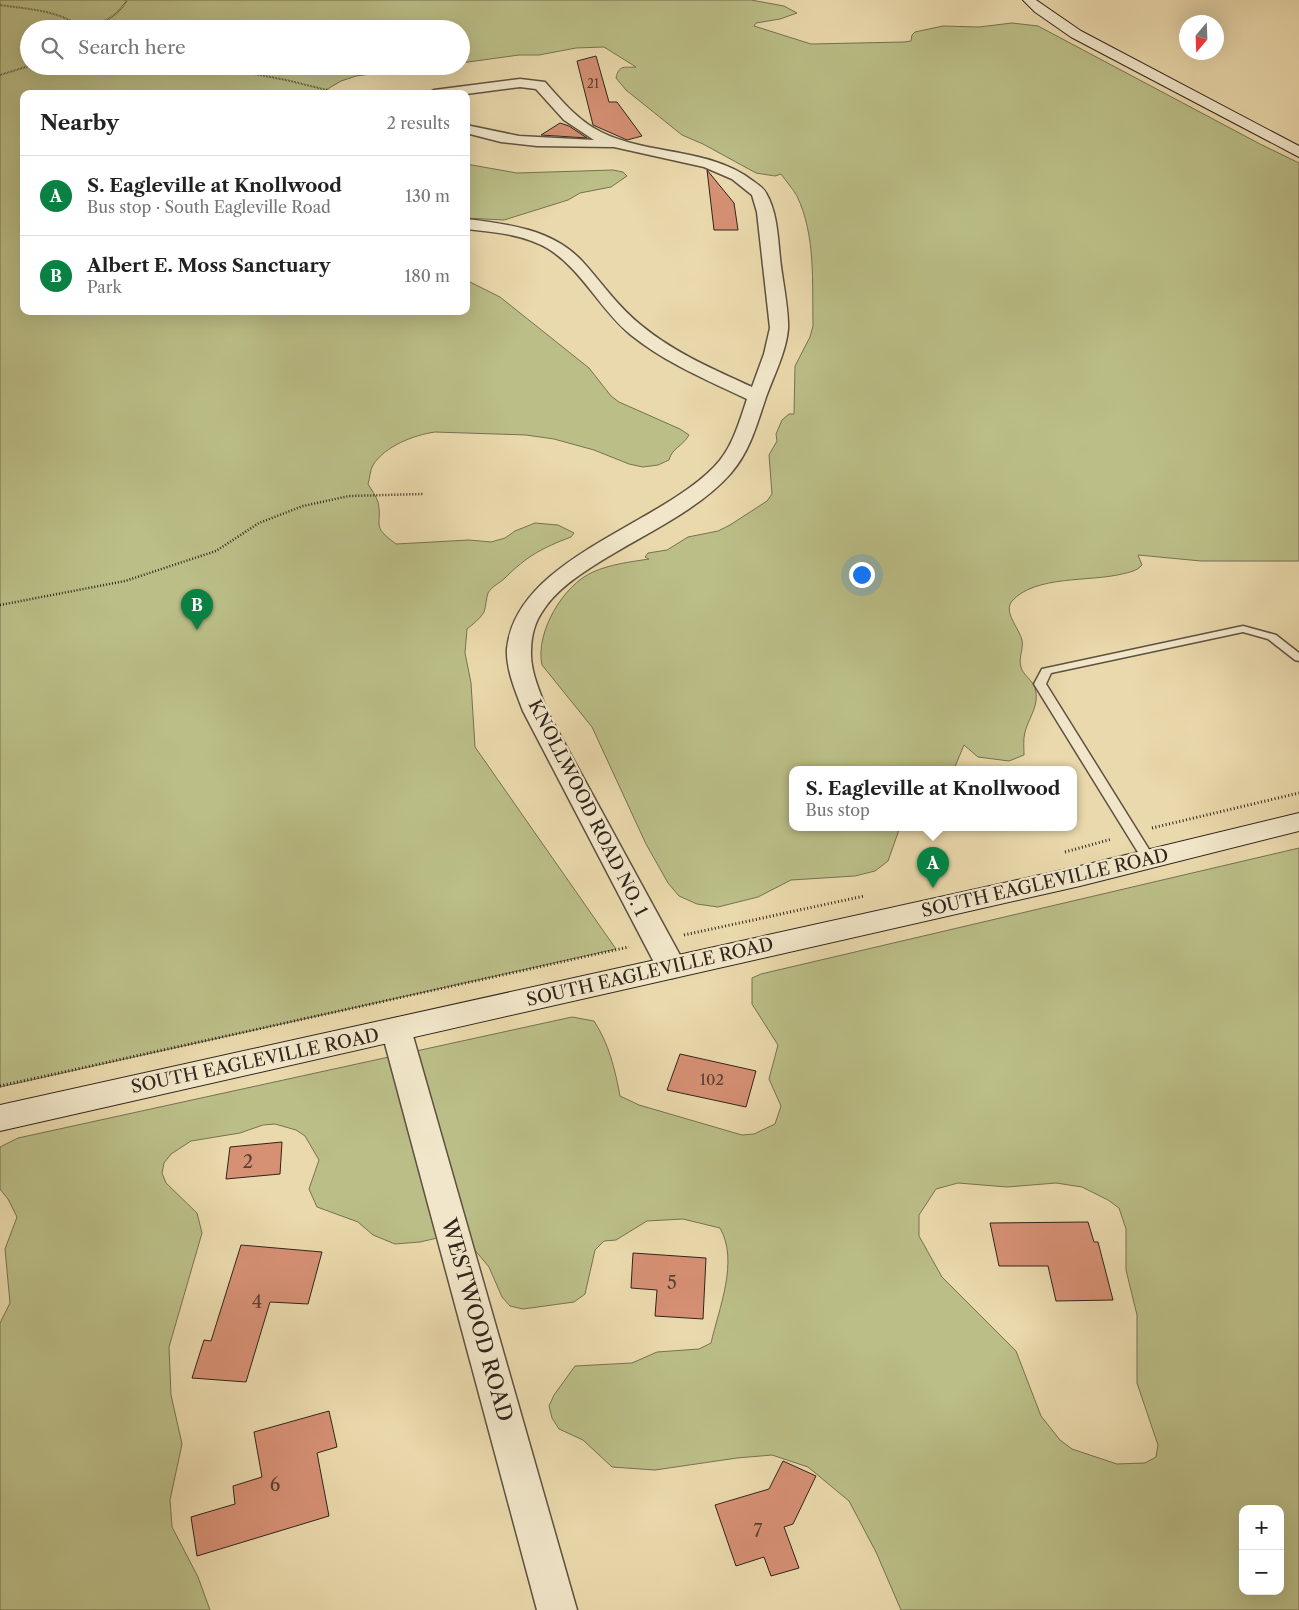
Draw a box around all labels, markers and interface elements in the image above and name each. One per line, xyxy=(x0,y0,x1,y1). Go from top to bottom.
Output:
north arrow xyxy=(1179,15,1224,60)
search box xyxy=(20,20,470,75)
icon: search xyxy=(38,34,66,62)
text: Search here xyxy=(78,36,186,59)
house number: 21 xyxy=(587,76,599,91)
text: Nearby xyxy=(40,110,119,135)
text: 2 results xyxy=(387,113,450,133)
text: S. Eagleville at Knollwood xyxy=(87,174,342,197)
text: A xyxy=(50,186,62,206)
text: 130 m xyxy=(405,186,450,206)
text: Bus stop · South Eagleville Road xyxy=(87,197,331,217)
text: Albert E. Moss Sanctuary xyxy=(87,254,331,277)
text: B xyxy=(50,266,62,286)
text: 180 m xyxy=(404,266,450,286)
text: Park xyxy=(87,277,122,297)
your location xyxy=(849,562,875,588)
pin: B xyxy=(181,589,213,630)
street label: KNOLLWOOD ROAD NO. 1 xyxy=(524,696,653,920)
popup xyxy=(789,766,1077,831)
text: S. Eagleville at Knollwood xyxy=(806,777,1060,800)
text: Bus stop xyxy=(806,800,870,820)
street label: SOUTH EAGLEVILLE ROAD xyxy=(919,844,1171,922)
pin: A xyxy=(917,847,949,888)
street label: SOUTH EAGLEVILLE ROAD xyxy=(524,933,776,1011)
street label: SOUTH EAGLEVILLE ROAD xyxy=(129,1024,381,1098)
house number: 102 xyxy=(700,1070,724,1089)
house number: 2 xyxy=(243,1151,253,1173)
street label: WESTWOOD ROAD xyxy=(436,1215,518,1424)
house number: 5 xyxy=(667,1272,677,1294)
house number: 4 xyxy=(252,1291,262,1313)
house number: 6 xyxy=(270,1474,280,1496)
map controls xyxy=(1239,1505,1284,1595)
button: + xyxy=(1239,1505,1284,1550)
house number: 7 xyxy=(754,1520,763,1542)
button: − xyxy=(1239,1550,1284,1595)

